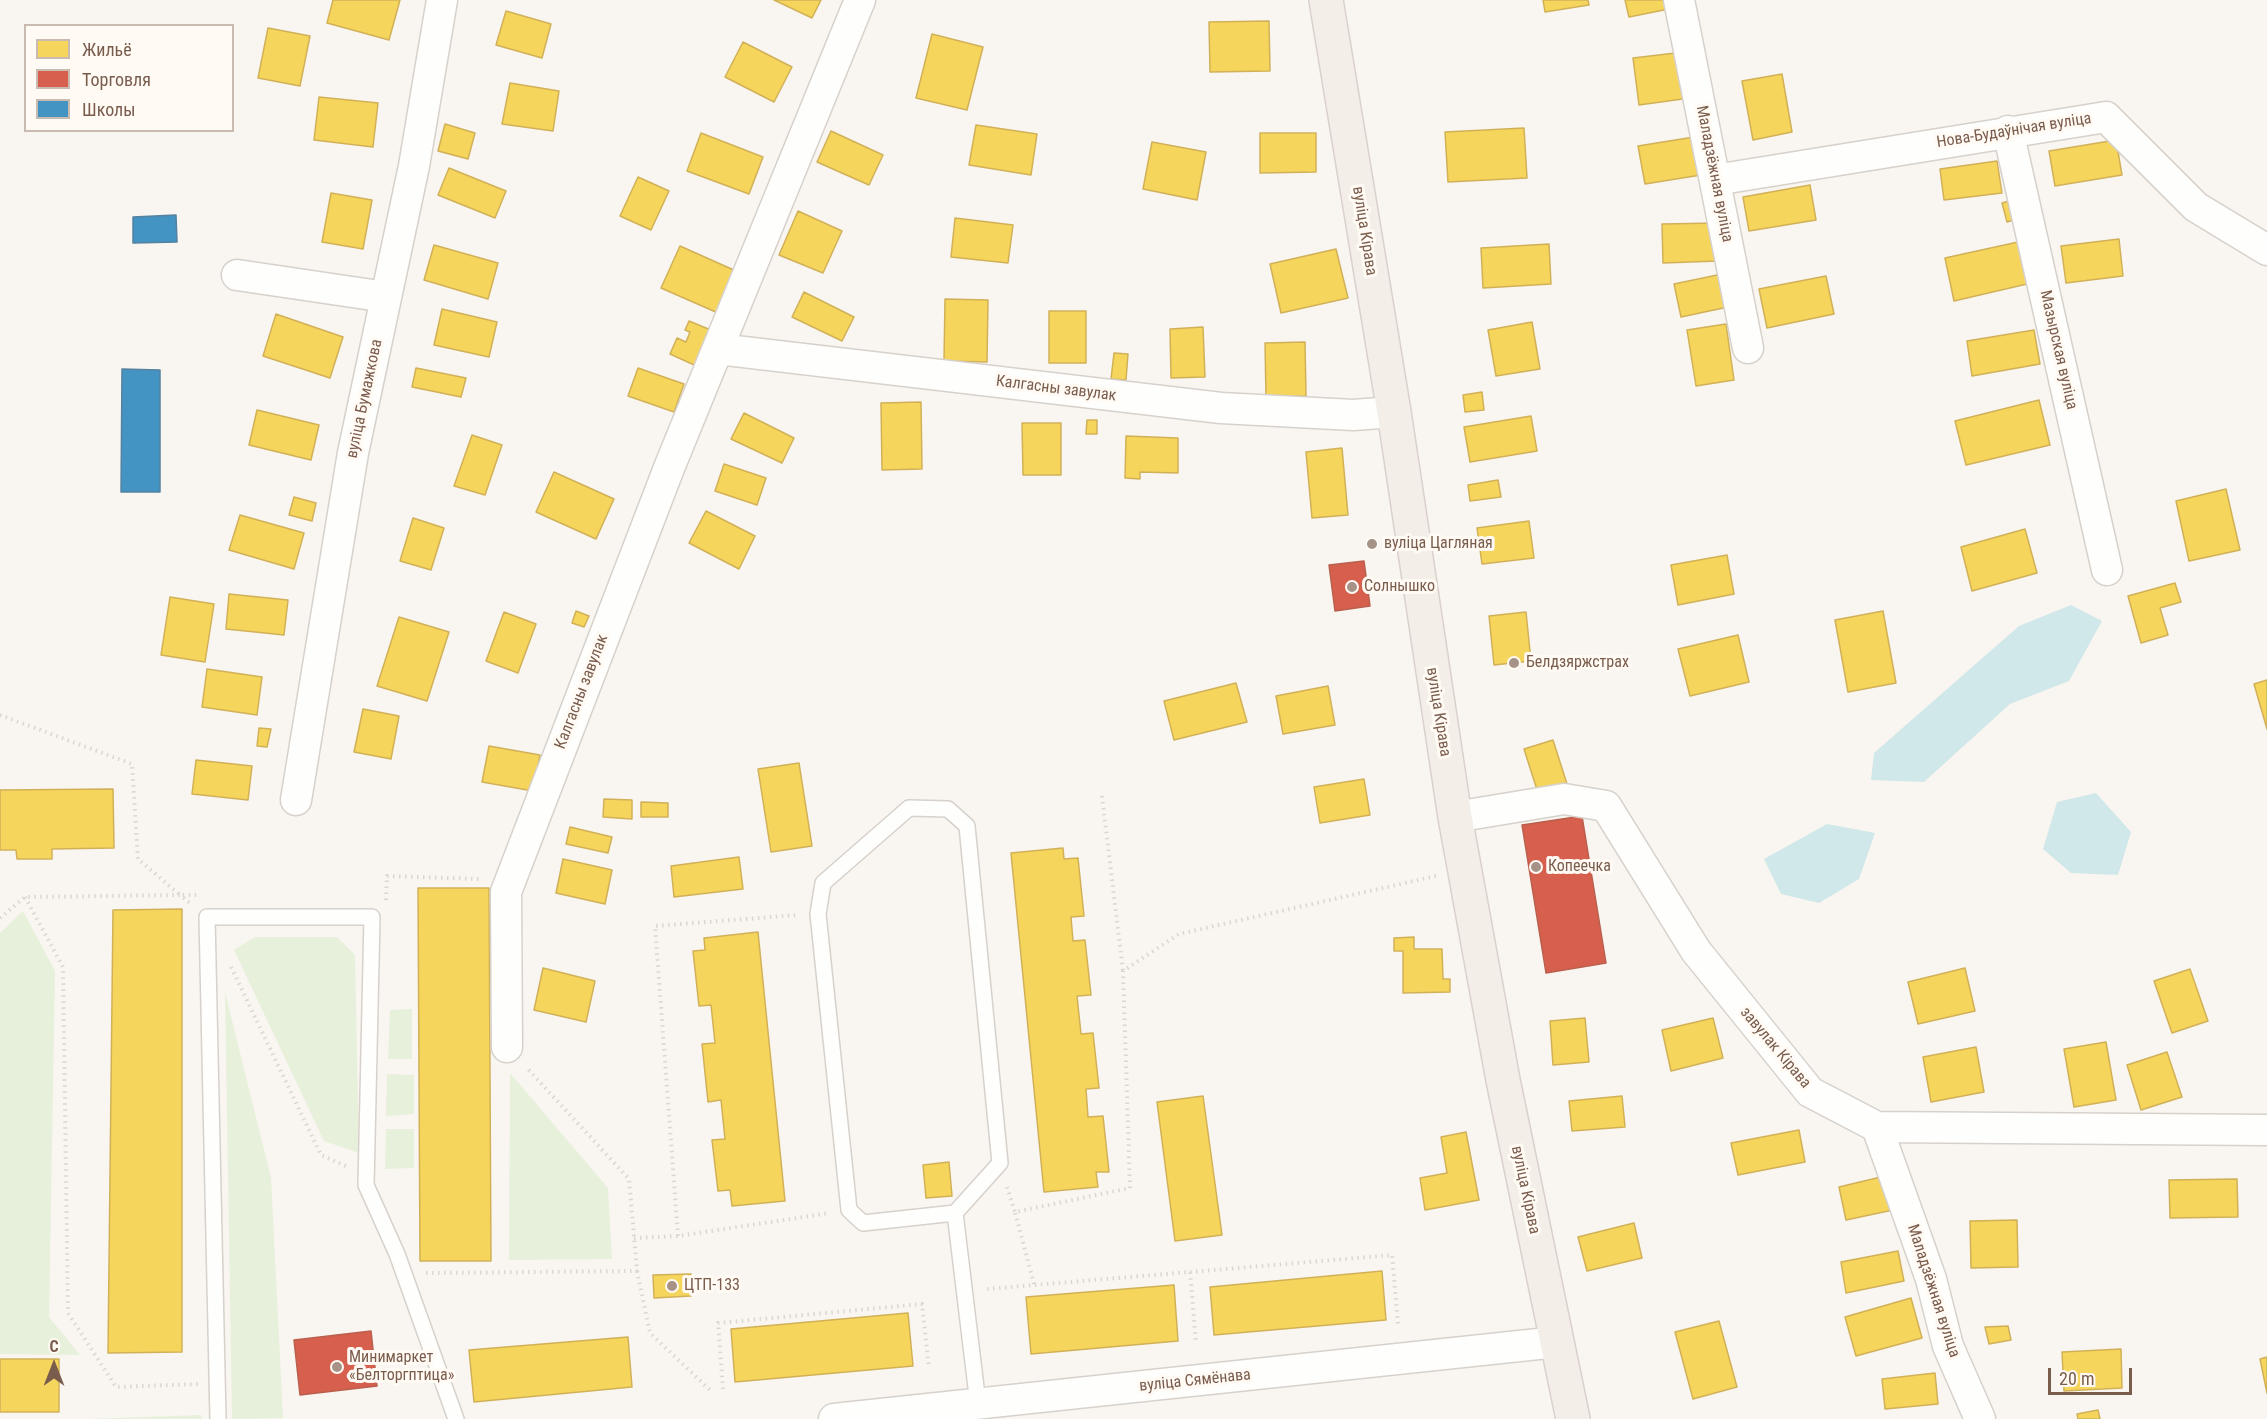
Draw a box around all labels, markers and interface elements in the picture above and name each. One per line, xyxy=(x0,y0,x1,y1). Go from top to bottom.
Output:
legend xyxy=(24,24,234,132)
text: Жильё xyxy=(82,39,132,60)
text: Торговля xyxy=(82,69,151,90)
text: Школы xyxy=(82,99,135,120)
street label: Маладзёжная вуліца xyxy=(1691,104,1737,244)
street label: Нова-Будаўнічая вуліца xyxy=(1935,109,2093,153)
street label: вуліца Кірава xyxy=(1347,185,1381,277)
street label: Мазырская вуліца xyxy=(2035,288,2081,412)
street label: вуліца Бумажкова xyxy=(343,338,387,460)
street label: Калгасны завулак xyxy=(995,372,1117,406)
place label: вуліца Цагляная xyxy=(1384,534,1493,554)
marker: вуліца Цагляная xyxy=(1365,537,1379,551)
place label: Солнышко xyxy=(1364,577,1435,597)
marker: Солнышко xyxy=(1345,580,1359,594)
street label: Калгасны завулак xyxy=(551,632,613,752)
place label: Белдзяржстрах xyxy=(1526,653,1629,673)
marker: Белдзяржстрах xyxy=(1507,656,1521,670)
street label: вуліца Кірава xyxy=(1421,666,1455,758)
place label: Копеечка xyxy=(1548,857,1611,877)
marker: Копеечка xyxy=(1529,860,1543,874)
street label: завулак Кірава xyxy=(1735,1003,1815,1093)
street label: вуліца Кірава xyxy=(1506,1144,1544,1236)
street label: Маладзёжная вуліца xyxy=(1902,1222,1964,1360)
place label: ЦТП-133 xyxy=(684,1276,740,1296)
marker: ЦТП-133 xyxy=(665,1279,679,1293)
north arrow xyxy=(24,1335,84,1395)
text: С xyxy=(49,1337,59,1356)
place label: Минимаркет «Белторгптица» xyxy=(349,1348,454,1386)
scale bar xyxy=(2051,1356,2135,1394)
marker: Минимаркет «Белторгптица» xyxy=(330,1360,344,1374)
street label: вуліца Сямёнава xyxy=(1138,1366,1252,1396)
text: 20 m xyxy=(2059,1368,2094,1389)

